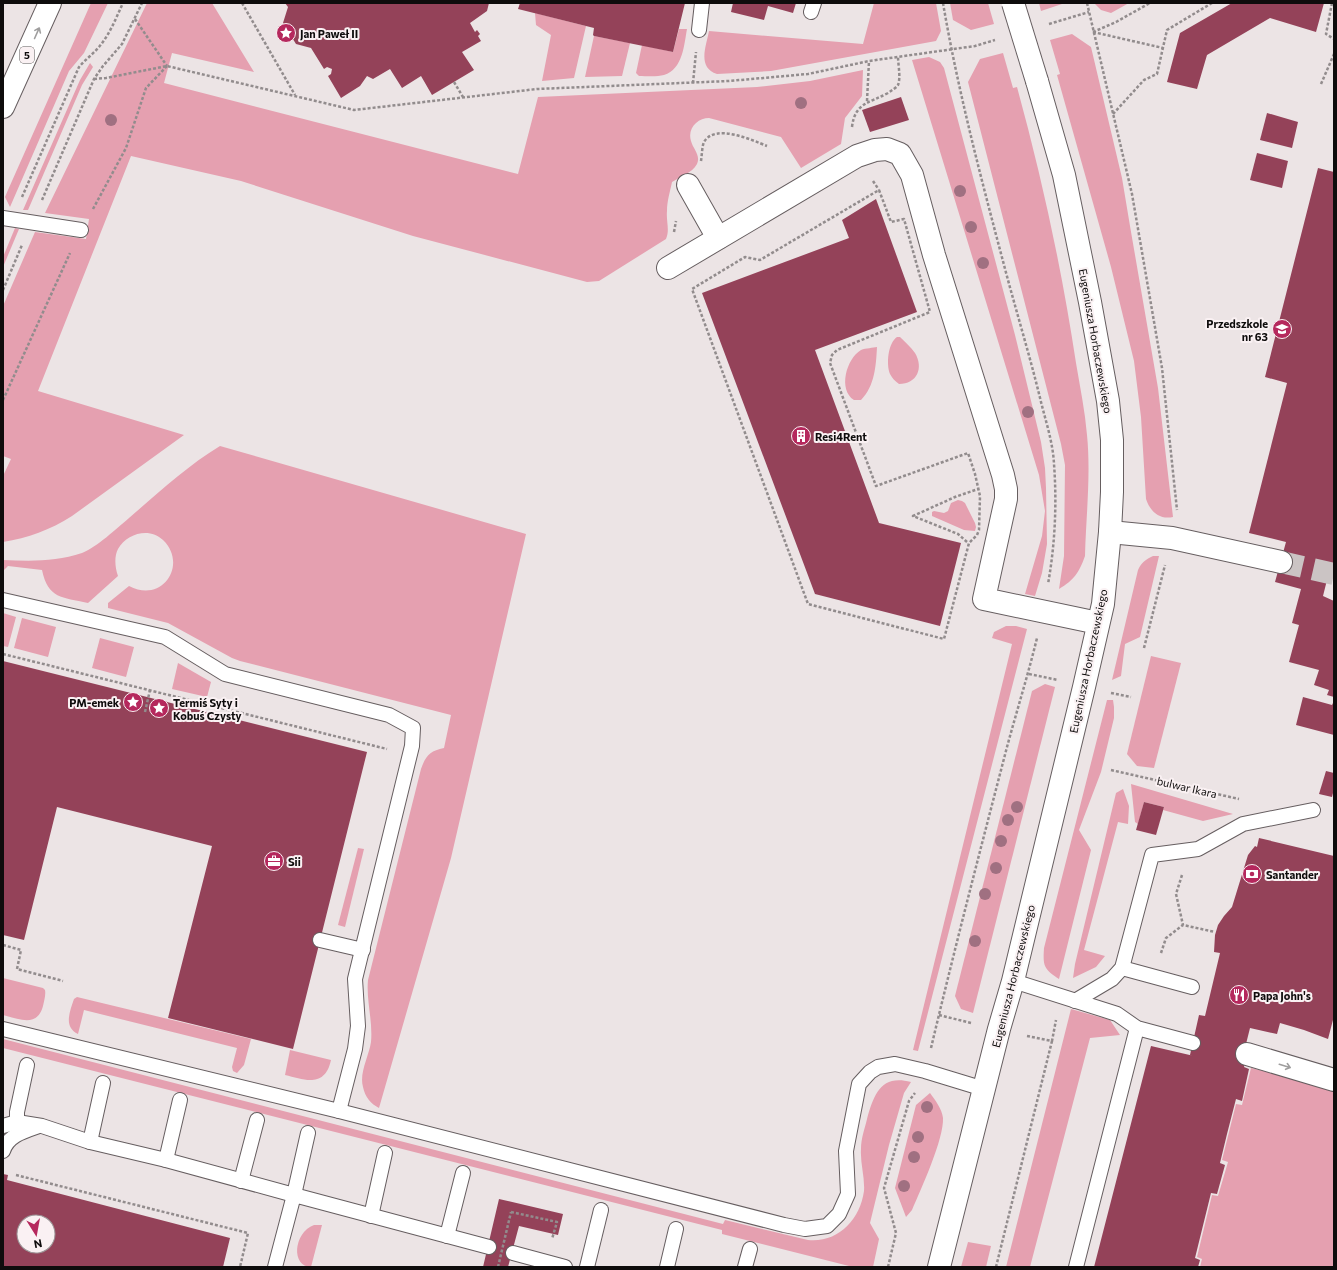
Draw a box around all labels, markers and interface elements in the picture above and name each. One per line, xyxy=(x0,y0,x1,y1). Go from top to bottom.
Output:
place icon: Jan Paweł II xyxy=(275,22,297,44)
place label: Jan Paweł II xyxy=(300,27,358,41)
one-way arrow xyxy=(33,28,41,40)
road number: 5 xyxy=(20,47,34,63)
street label: Eugeniusza Horbaczewskiego xyxy=(1077,268,1115,415)
place label: Przedszkole nr 63 xyxy=(1206,317,1268,343)
school or university icon: Przedszkole nr 63 xyxy=(1271,318,1293,340)
building icon: Resi4Rent xyxy=(790,425,812,447)
place label: Resi4Rent xyxy=(815,430,867,443)
street label: Eugeniusza Horbaczewskiego xyxy=(1066,587,1110,734)
place icon: PM-emek xyxy=(122,691,144,713)
place label: PM-emek xyxy=(69,696,120,709)
place label: Termiś Syty i Kobuś Czysty xyxy=(173,696,242,722)
place icon: Termiś Syty i Kobuś Czysty xyxy=(148,697,170,719)
street label: bulwar Ikara xyxy=(1156,774,1218,800)
office icon: Sii xyxy=(263,850,285,872)
place label: Sii xyxy=(288,855,301,868)
bank icon: Santander xyxy=(1241,863,1263,885)
place label: Santander xyxy=(1266,868,1319,881)
street label: Eugeniusza Horbaczewskiego xyxy=(989,903,1037,1049)
restaurant icon: Papa John's xyxy=(1228,984,1250,1006)
place label: Papa John's xyxy=(1253,989,1311,1003)
one-way arrow xyxy=(1278,1063,1291,1070)
north arrow xyxy=(16,1214,56,1254)
text: N xyxy=(33,1237,43,1251)

